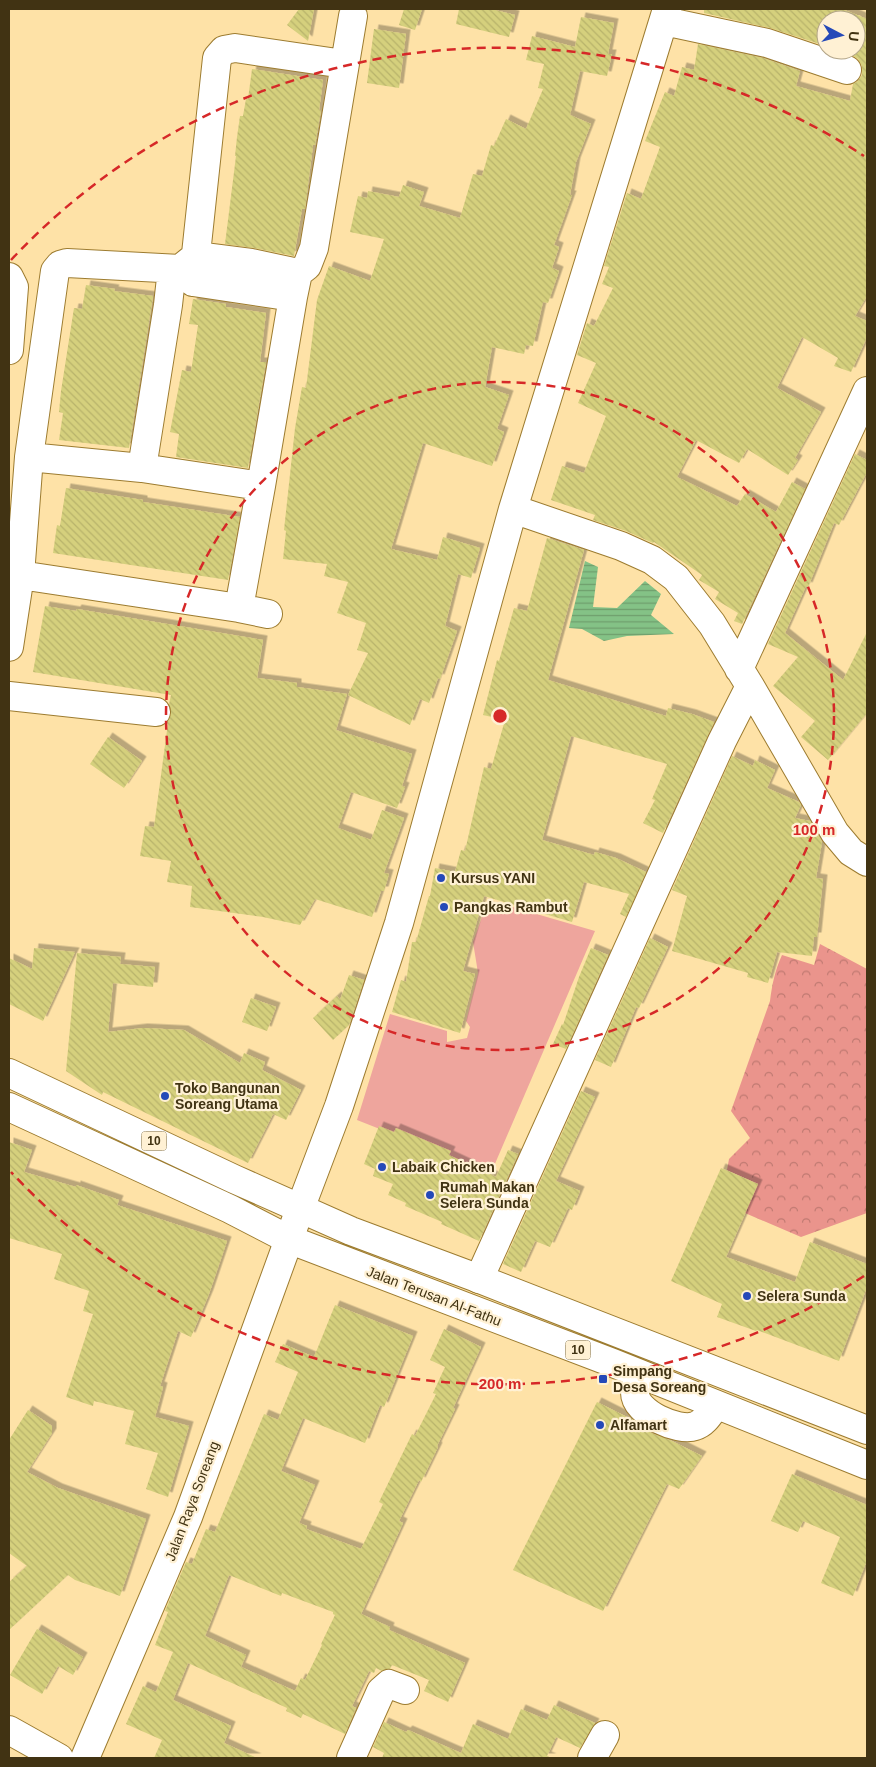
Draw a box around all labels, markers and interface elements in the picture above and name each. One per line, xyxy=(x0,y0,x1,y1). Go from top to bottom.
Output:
north arrow xyxy=(816,10,866,60)
text: U xyxy=(845,30,862,42)
centre of rings xyxy=(491,707,509,725)
text: 100 m xyxy=(793,821,835,838)
place label: Kursus YANI xyxy=(451,870,535,886)
marker: Kursus YANI xyxy=(435,872,447,884)
place label: Pangkas Rambut xyxy=(454,899,568,915)
marker: Pangkas Rambut xyxy=(438,901,450,913)
place label: Toko Bangunan Soreang Utama xyxy=(175,1080,280,1112)
marker: Toko Bangunan Soreang Utama xyxy=(159,1090,171,1102)
road number: 10 xyxy=(142,1132,166,1150)
place label: Labaik Chicken xyxy=(392,1159,495,1175)
marker: Labaik Chicken xyxy=(376,1161,388,1173)
place label: Rumah Makan Selera Sunda xyxy=(440,1179,535,1211)
marker: Rumah Makan Selera Sunda xyxy=(424,1189,436,1201)
street label: Jalan Terusan Al-Fathu xyxy=(364,1263,504,1329)
place label: Selera Sunda xyxy=(757,1288,846,1304)
marker: Selera Sunda xyxy=(741,1290,753,1302)
road number: 10 xyxy=(566,1340,590,1360)
place label: Simpang Desa Soreang xyxy=(613,1363,706,1395)
marker: Simpang Desa Soreang xyxy=(597,1373,609,1385)
text: 200 m xyxy=(479,1375,521,1392)
place label: Alfamart xyxy=(610,1417,667,1433)
marker: Alfamart xyxy=(594,1419,606,1431)
street label: Jalan Raya Soreang xyxy=(162,1439,222,1563)

